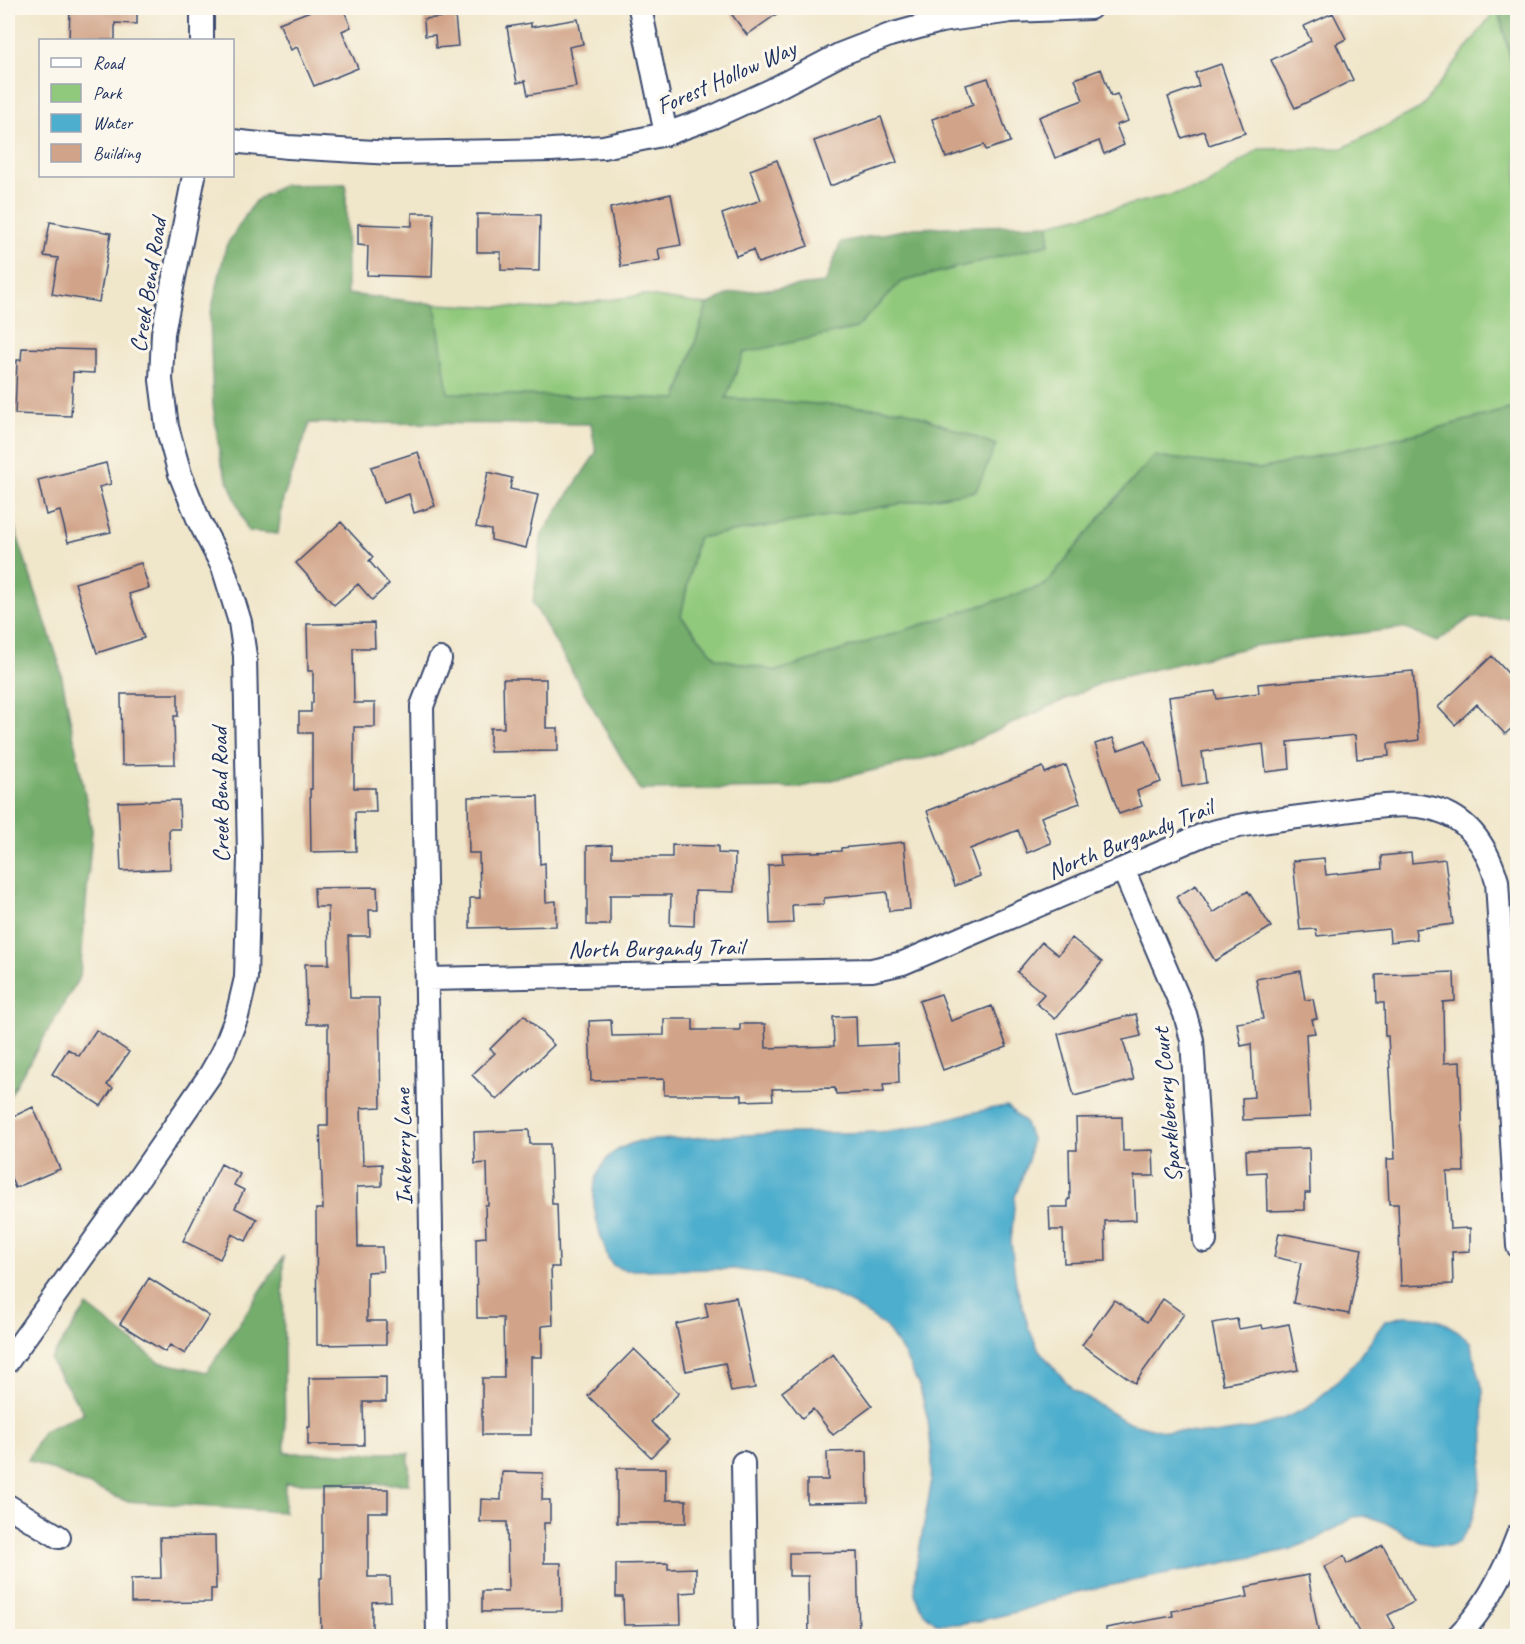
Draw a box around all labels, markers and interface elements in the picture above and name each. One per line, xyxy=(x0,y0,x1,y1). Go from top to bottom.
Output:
street label: Forest Hollow Way xyxy=(652,32,802,121)
legend xyxy=(39,39,234,177)
text: Road xyxy=(93,52,126,74)
text: Park xyxy=(93,82,123,104)
text: Water xyxy=(93,112,134,134)
text: Building xyxy=(93,142,142,164)
street label: Creek Bend Road xyxy=(123,212,174,354)
street label: Creek Bend Road xyxy=(204,723,236,863)
street label: North Burgandy Trail xyxy=(1043,791,1221,886)
street label: North Burgandy Trail xyxy=(568,931,748,965)
street label: Sparkleberry Court xyxy=(1145,1024,1189,1184)
street label: Inkberry Lane xyxy=(387,1086,419,1206)

